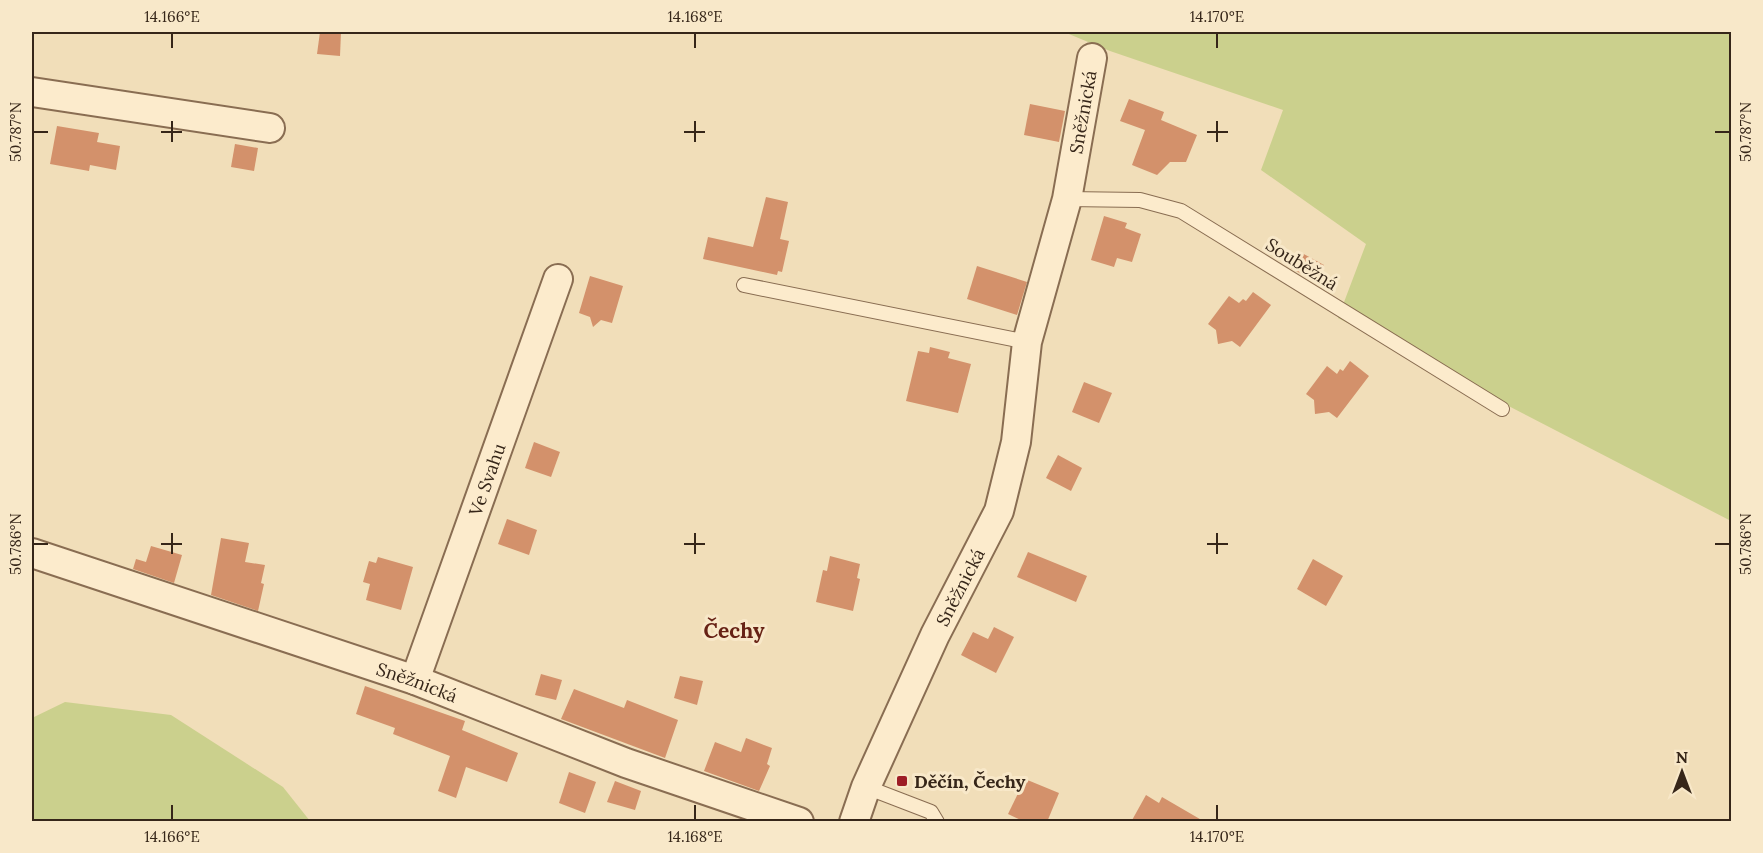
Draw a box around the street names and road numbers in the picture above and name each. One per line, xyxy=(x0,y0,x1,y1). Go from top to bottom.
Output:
street label: Sněžnická xyxy=(1064,68,1101,156)
street label: Souběžná xyxy=(1262,233,1342,295)
street label: Ve Svahu xyxy=(463,440,510,520)
street label: Sněžnická xyxy=(930,544,989,630)
street label: Sněžnická xyxy=(374,657,461,707)

